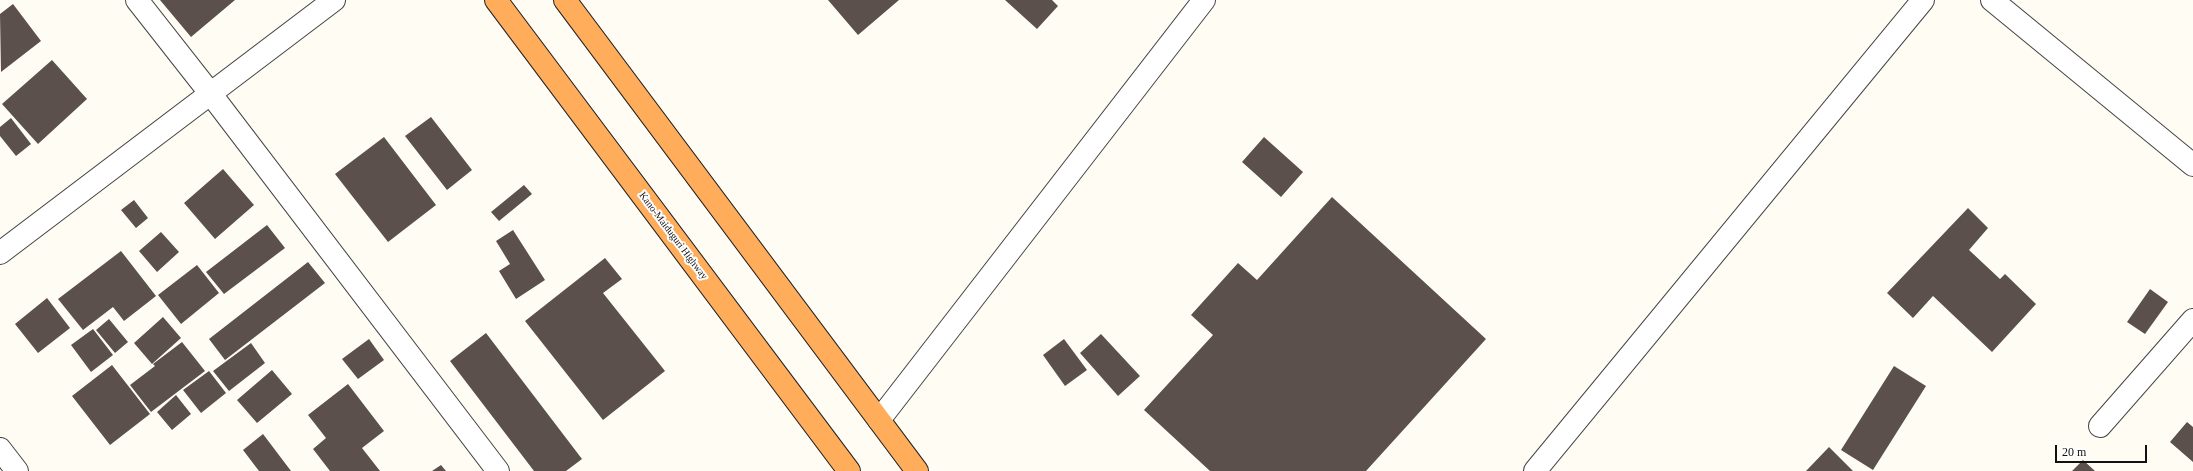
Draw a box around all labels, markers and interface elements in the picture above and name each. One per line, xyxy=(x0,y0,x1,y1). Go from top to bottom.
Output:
street label: Kano-Maiduguri Highway xyxy=(636,190,710,282)
scale bar xyxy=(2057,437,2149,463)
text: 20 m xyxy=(2062,445,2086,459)

